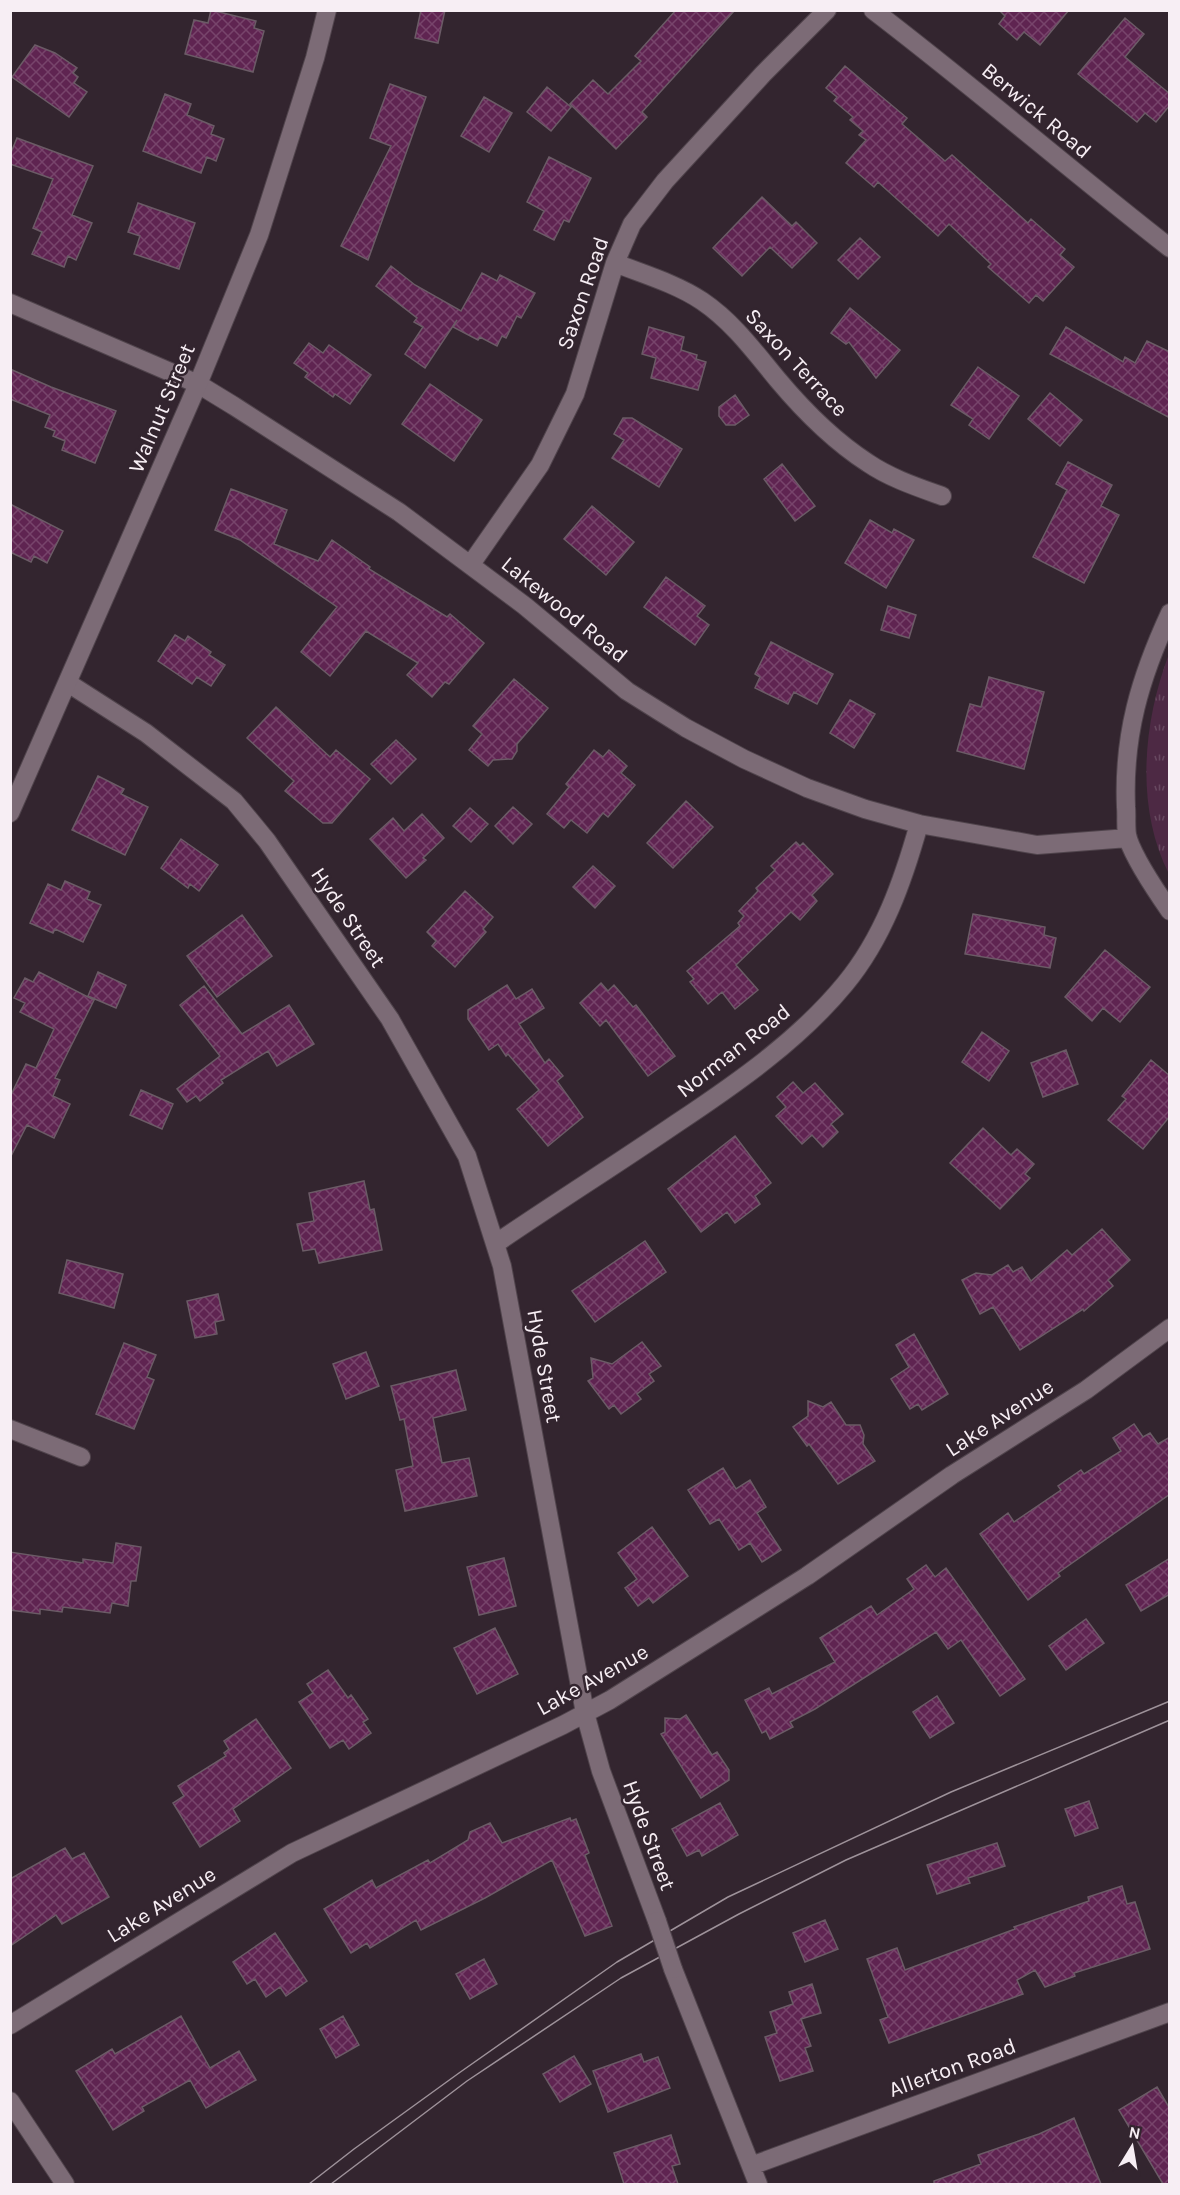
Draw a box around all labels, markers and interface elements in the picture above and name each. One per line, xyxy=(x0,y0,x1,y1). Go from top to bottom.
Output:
street label: Berwick Road xyxy=(976,57,1096,164)
street label: Saxon Road xyxy=(551,233,614,353)
street label: Saxon Terrace xyxy=(740,303,853,422)
street label: Walnut Street xyxy=(123,340,201,477)
street label: Lakewood Road xyxy=(496,551,633,669)
street label: Hyde Street xyxy=(305,863,391,972)
street label: Norman Road xyxy=(672,998,796,1103)
street label: Hyde Street xyxy=(521,1307,567,1425)
street label: Lake Avenue xyxy=(941,1373,1059,1462)
street label: Lake Avenue xyxy=(532,1639,653,1721)
street label: Hyde Street xyxy=(617,1777,681,1894)
street label: Lake Avenue xyxy=(102,1861,221,1949)
street label: Allerton Road xyxy=(885,2033,1020,2103)
north arrow xyxy=(1102,2117,1162,2177)
text: N xyxy=(1127,2122,1142,2143)

